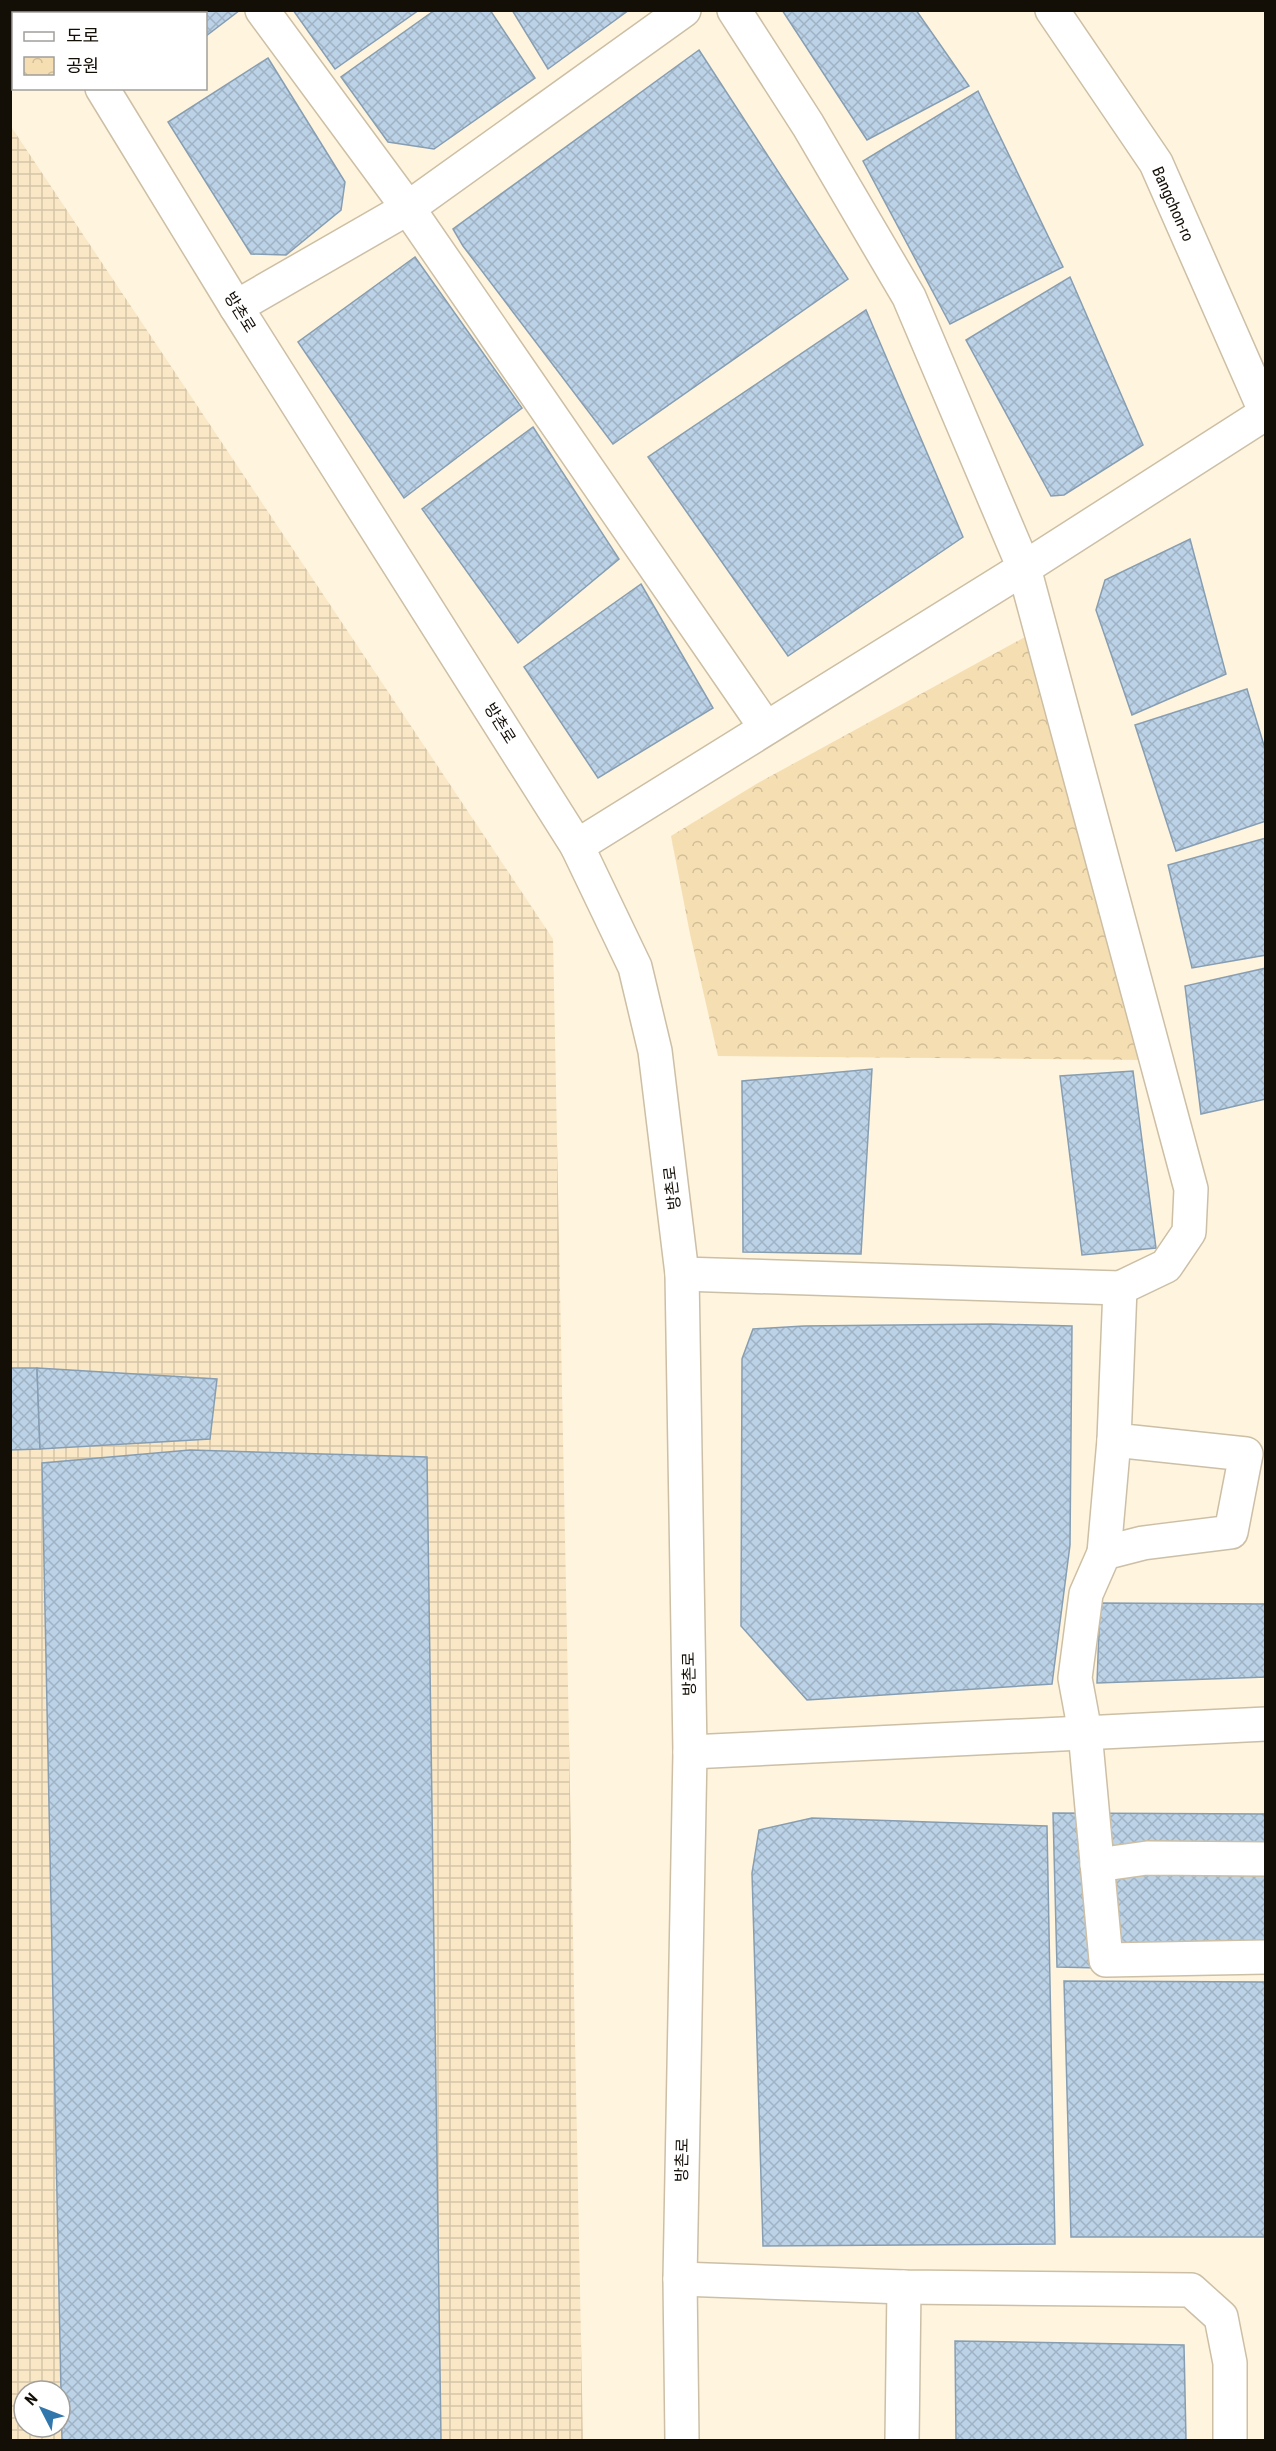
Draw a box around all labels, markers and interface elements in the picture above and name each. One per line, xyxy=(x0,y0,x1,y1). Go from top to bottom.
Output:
legend xyxy=(12,12,207,90)
text: 도로 xyxy=(66,25,99,46)
text: 공원 xyxy=(66,55,99,76)
street label: Bangchon-ro xyxy=(1148,164,1198,244)
street label: 방촌로 xyxy=(220,288,260,336)
street label: 방촌로 xyxy=(480,699,520,747)
street label: 방촌로 xyxy=(660,1165,684,1211)
street label: 방촌로 xyxy=(679,1651,699,1696)
street label: 방촌로 xyxy=(672,2137,692,2182)
north arrow xyxy=(12,2379,72,2439)
text: N xyxy=(21,2389,42,2409)

